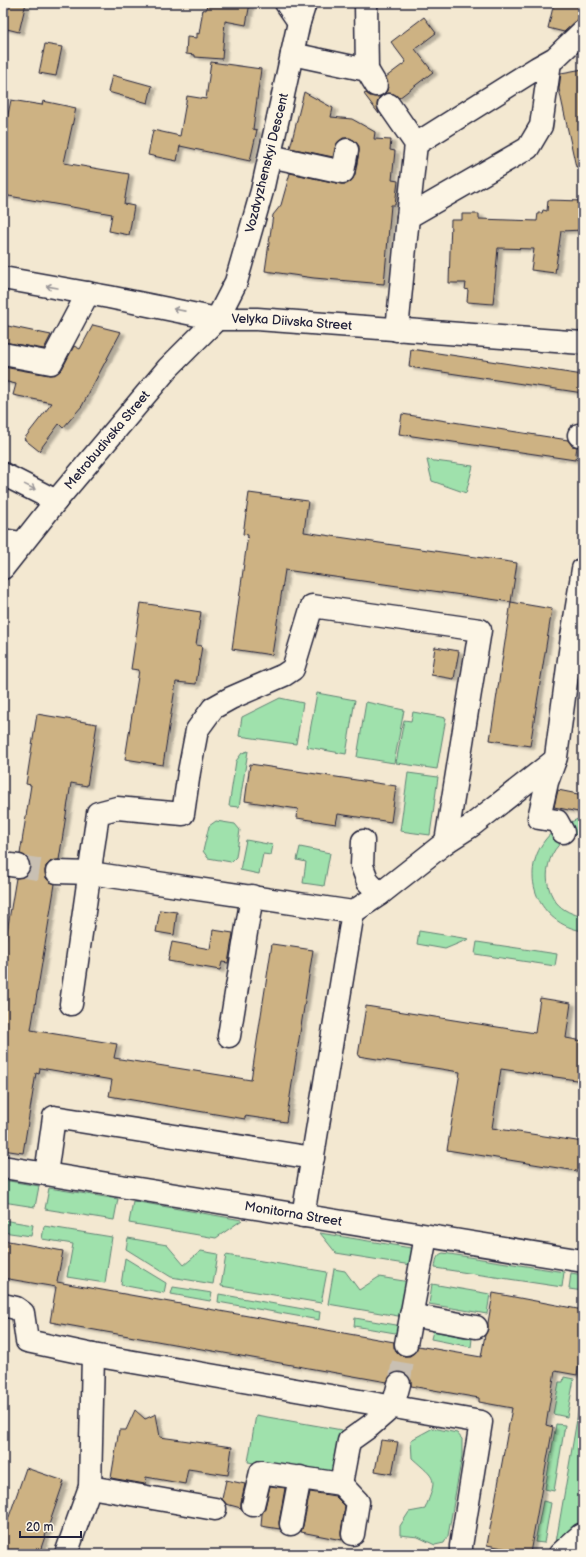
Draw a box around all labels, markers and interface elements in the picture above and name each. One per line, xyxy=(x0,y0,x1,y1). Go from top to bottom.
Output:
street label: Vozdvyzhenskyi Descent xyxy=(242,91,292,235)
one-way arrow xyxy=(45,283,58,291)
one-way arrow xyxy=(173,306,186,314)
street label: Velyka Diivska Street xyxy=(231,311,353,334)
street label: Metrobudivska Street xyxy=(61,387,153,493)
one-way arrow xyxy=(23,484,35,491)
street label: Monitorna Street xyxy=(243,1198,343,1230)
scale bar xyxy=(20,1513,81,1539)
text: 20 m xyxy=(26,1520,53,1535)

